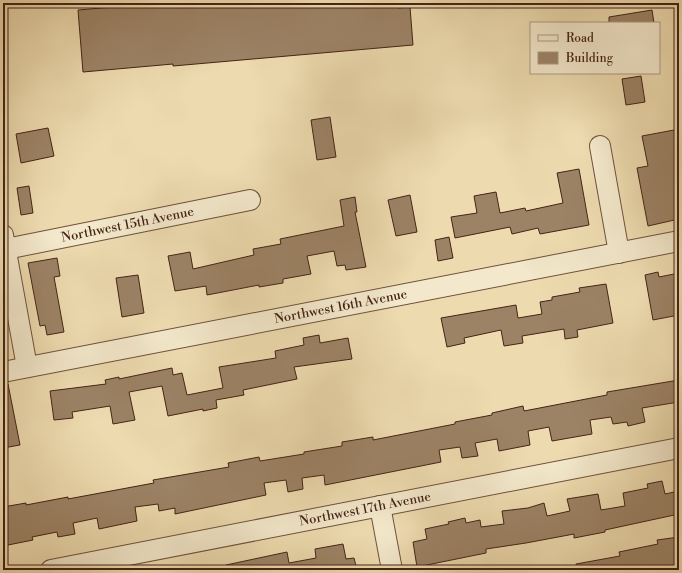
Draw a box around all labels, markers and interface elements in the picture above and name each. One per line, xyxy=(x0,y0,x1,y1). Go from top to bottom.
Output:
legend xyxy=(530,22,660,74)
text: Road xyxy=(566,31,594,46)
text: Building xyxy=(565,51,614,66)
street label: Northwest 15th Avenue xyxy=(60,203,196,246)
street label: Northwest 16th Avenue xyxy=(273,286,409,327)
street label: Northwest 17th Avenue xyxy=(298,488,433,530)

